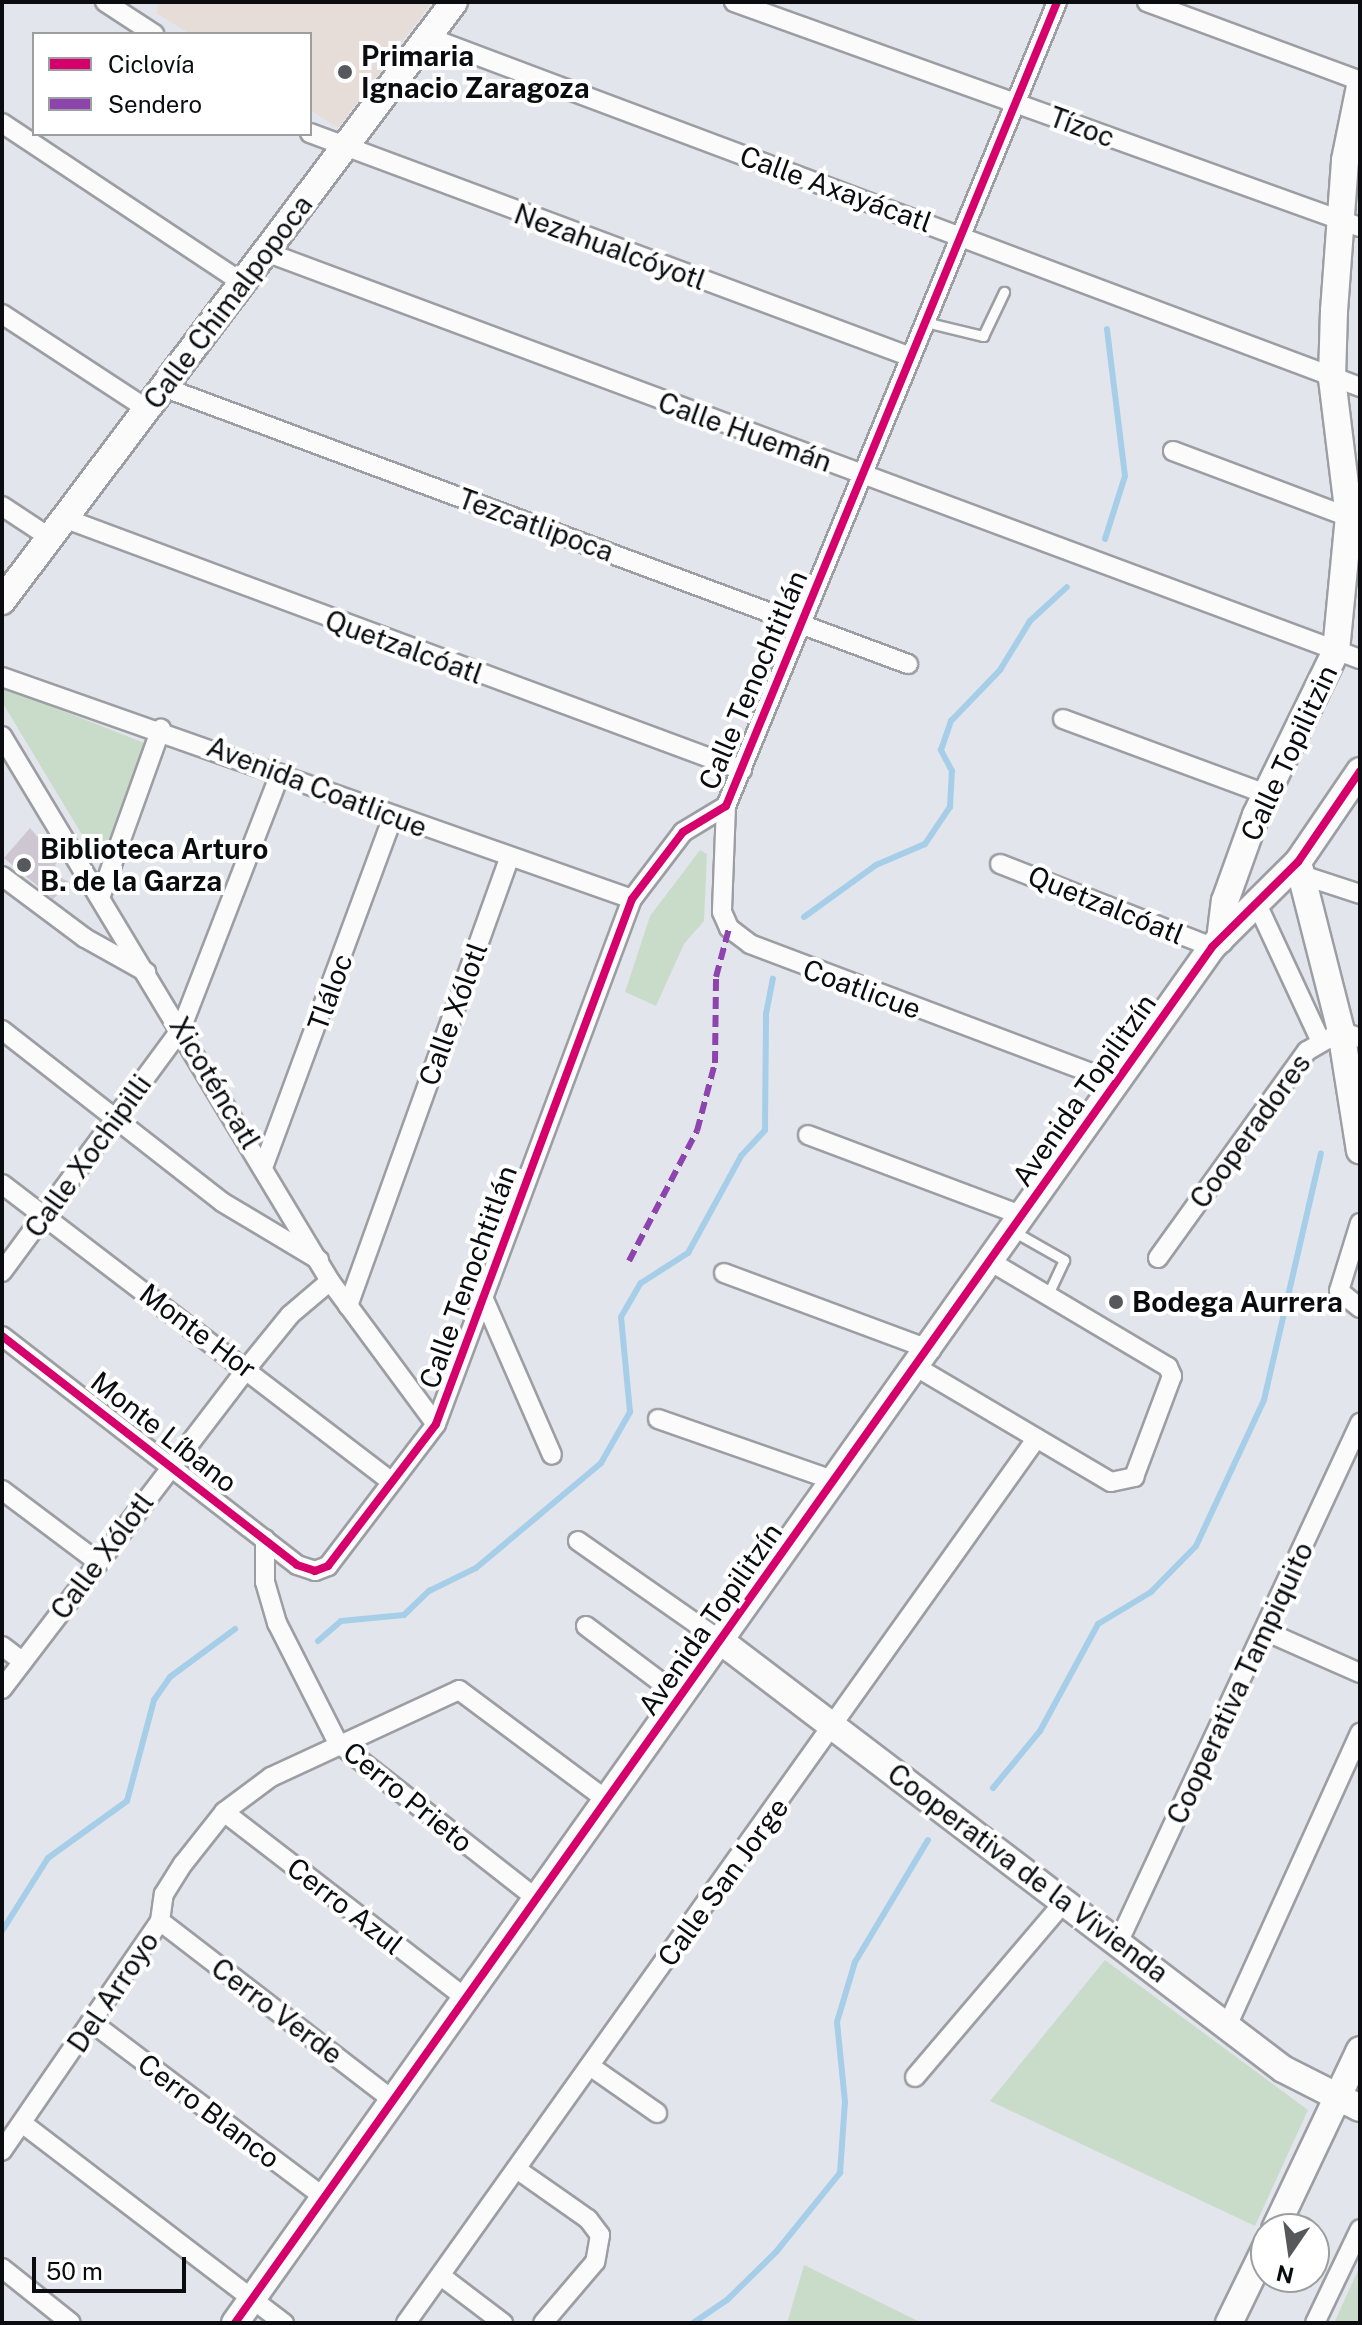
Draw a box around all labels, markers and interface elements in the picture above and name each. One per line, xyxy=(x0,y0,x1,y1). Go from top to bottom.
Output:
legend xyxy=(32,32,312,136)
place label: Primaria Ignacio Zaragoza xyxy=(361,39,590,105)
text: Ciclovía xyxy=(108,50,195,78)
marker: Primaria Ignacio Zaragoza xyxy=(336,63,354,81)
text: Sendero xyxy=(108,90,202,118)
street label: Tízoc xyxy=(1045,100,1119,154)
street label: Calle Axayácatl xyxy=(735,139,937,239)
street label: Calle Chimalpopoca xyxy=(137,188,319,416)
street label: Nezahualcóyotl xyxy=(510,197,710,297)
street label: Calle Huemán xyxy=(654,385,836,479)
street label: Tezcatlipoca xyxy=(454,481,618,569)
street label: Calle Tenochtitlán xyxy=(692,565,814,795)
street label: Quetzalcóatl xyxy=(321,603,487,691)
street label: Calle Topilitzin xyxy=(1234,660,1344,846)
street label: Avenida Coatlicue xyxy=(202,730,432,844)
place label: Biblioteca Arturo B. de la Garza xyxy=(40,832,268,898)
marker: Biblioteca Arturo B. de la Garza xyxy=(15,856,33,874)
street label: Quetzalcóatl xyxy=(1023,858,1189,952)
street label: Calle Xólotl xyxy=(412,938,494,1090)
street label: Tláloc xyxy=(301,949,359,1035)
street label: Coatlicue xyxy=(798,952,926,1026)
street label: Avenida Topilitzín xyxy=(1005,987,1163,1193)
street label: Xicoténcatl xyxy=(162,1011,268,1155)
street label: Cooperadores xyxy=(1183,1047,1317,1215)
street label: Calle Xochipilli xyxy=(18,1068,158,1244)
street label: Calle Tenochtitlán xyxy=(412,1161,524,1393)
street label: Monte Hor xyxy=(133,1276,263,1386)
place label: Bodega Aurrera xyxy=(1132,1285,1343,1319)
marker: Bodega Aurrera xyxy=(1107,1293,1125,1311)
street label: Monte Líbano xyxy=(84,1364,244,1500)
street label: Calle Xólotl xyxy=(44,1486,160,1626)
street label: Avenida Topilitzín xyxy=(631,1516,789,1722)
street label: Cooperativa Tampiquito xyxy=(1160,1537,1320,1829)
street label: Cerro Prieto xyxy=(337,1735,479,1859)
street label: Cooperativa de la Vivienda xyxy=(881,1756,1175,1990)
street label: Calle San Jorge xyxy=(651,1791,795,1973)
street label: Cerro Azul xyxy=(280,1850,410,1962)
street label: Del Arroyo xyxy=(60,1925,166,2059)
street label: Cerro Verde xyxy=(205,1951,349,2071)
street label: Cerro Blanco xyxy=(131,2047,287,2175)
north arrow xyxy=(1250,2213,1330,2293)
scale bar xyxy=(36,2241,190,2291)
text: 50 m xyxy=(46,2257,103,2285)
text: N xyxy=(1274,2260,1296,2289)

